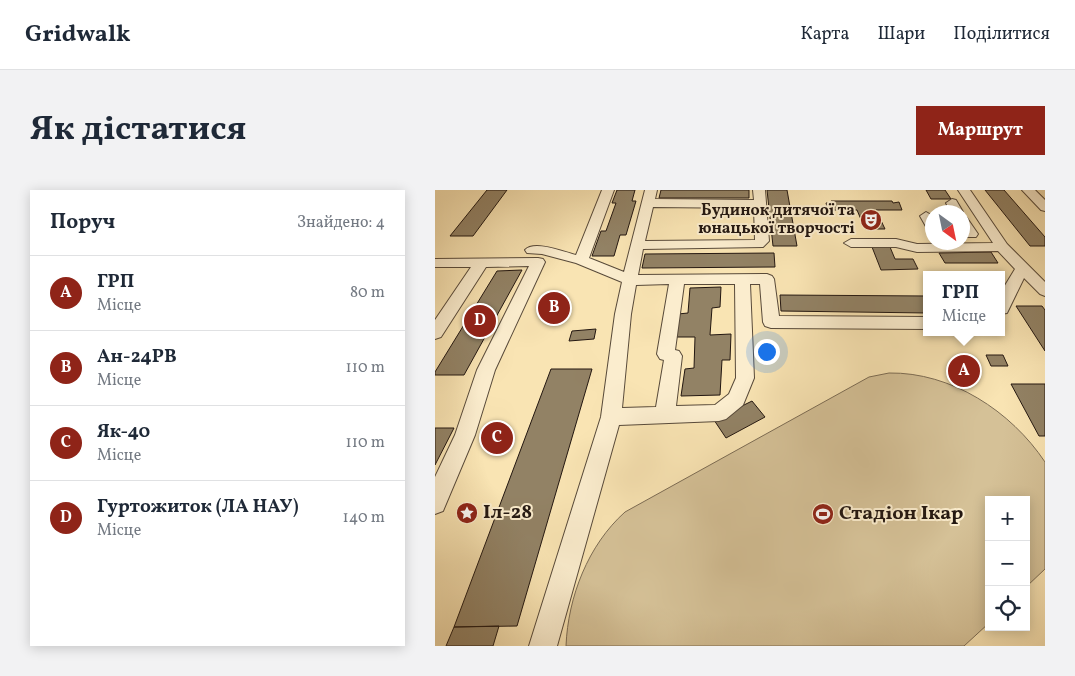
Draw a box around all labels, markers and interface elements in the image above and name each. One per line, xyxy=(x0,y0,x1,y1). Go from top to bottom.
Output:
text: Gridwalk xyxy=(25,18,131,52)
text: Карта xyxy=(801,22,849,47)
text: Шари xyxy=(877,22,925,47)
text: Поділитися xyxy=(953,22,1050,47)
text: Як дістатися xyxy=(30,106,246,154)
button: Маршрут xyxy=(916,106,1045,155)
place label: Будинок дитячої та юнацької творчості xyxy=(698,200,855,240)
north arrow xyxy=(925,205,970,250)
text: Поруч xyxy=(50,208,115,237)
theatre icon: Будинок дитячої та юнацької творчості xyxy=(859,208,883,232)
text: Знайдено: 4 xyxy=(297,212,385,234)
text: ГРП xyxy=(97,269,134,295)
popup xyxy=(923,271,1005,336)
text: ГРП xyxy=(942,280,979,306)
text: A xyxy=(60,282,72,304)
text: 80 m xyxy=(350,282,385,304)
pin: B xyxy=(538,289,570,327)
text: Місце xyxy=(97,295,141,317)
pin: D xyxy=(464,302,496,340)
text: Місце xyxy=(942,306,986,328)
your location xyxy=(754,339,780,365)
text: Ан-24РВ xyxy=(97,344,177,370)
pin: A xyxy=(948,352,980,390)
text: B xyxy=(61,357,71,379)
text: 110 m xyxy=(346,357,385,379)
text: Місце xyxy=(97,370,141,392)
text: Як-40 xyxy=(97,419,150,445)
pin: C xyxy=(481,419,513,457)
text: C xyxy=(61,432,71,454)
text: 110 m xyxy=(346,432,385,454)
text: Місце xyxy=(97,445,141,467)
text: Гуртожиток (ЛА НАУ) xyxy=(97,494,299,520)
map controls xyxy=(985,496,1030,631)
button: + xyxy=(985,496,1030,541)
place label: Іл-28 xyxy=(483,499,532,527)
place label: Стадіон Ікар xyxy=(839,500,963,528)
place icon: Іл-28 xyxy=(455,501,479,525)
sports icon: Стадіон Ікар xyxy=(811,502,835,526)
text: D xyxy=(60,507,72,529)
text: 140 m xyxy=(343,507,385,529)
text: Місце xyxy=(97,520,141,542)
button: − xyxy=(985,541,1030,586)
button: locate xyxy=(985,586,1030,631)

